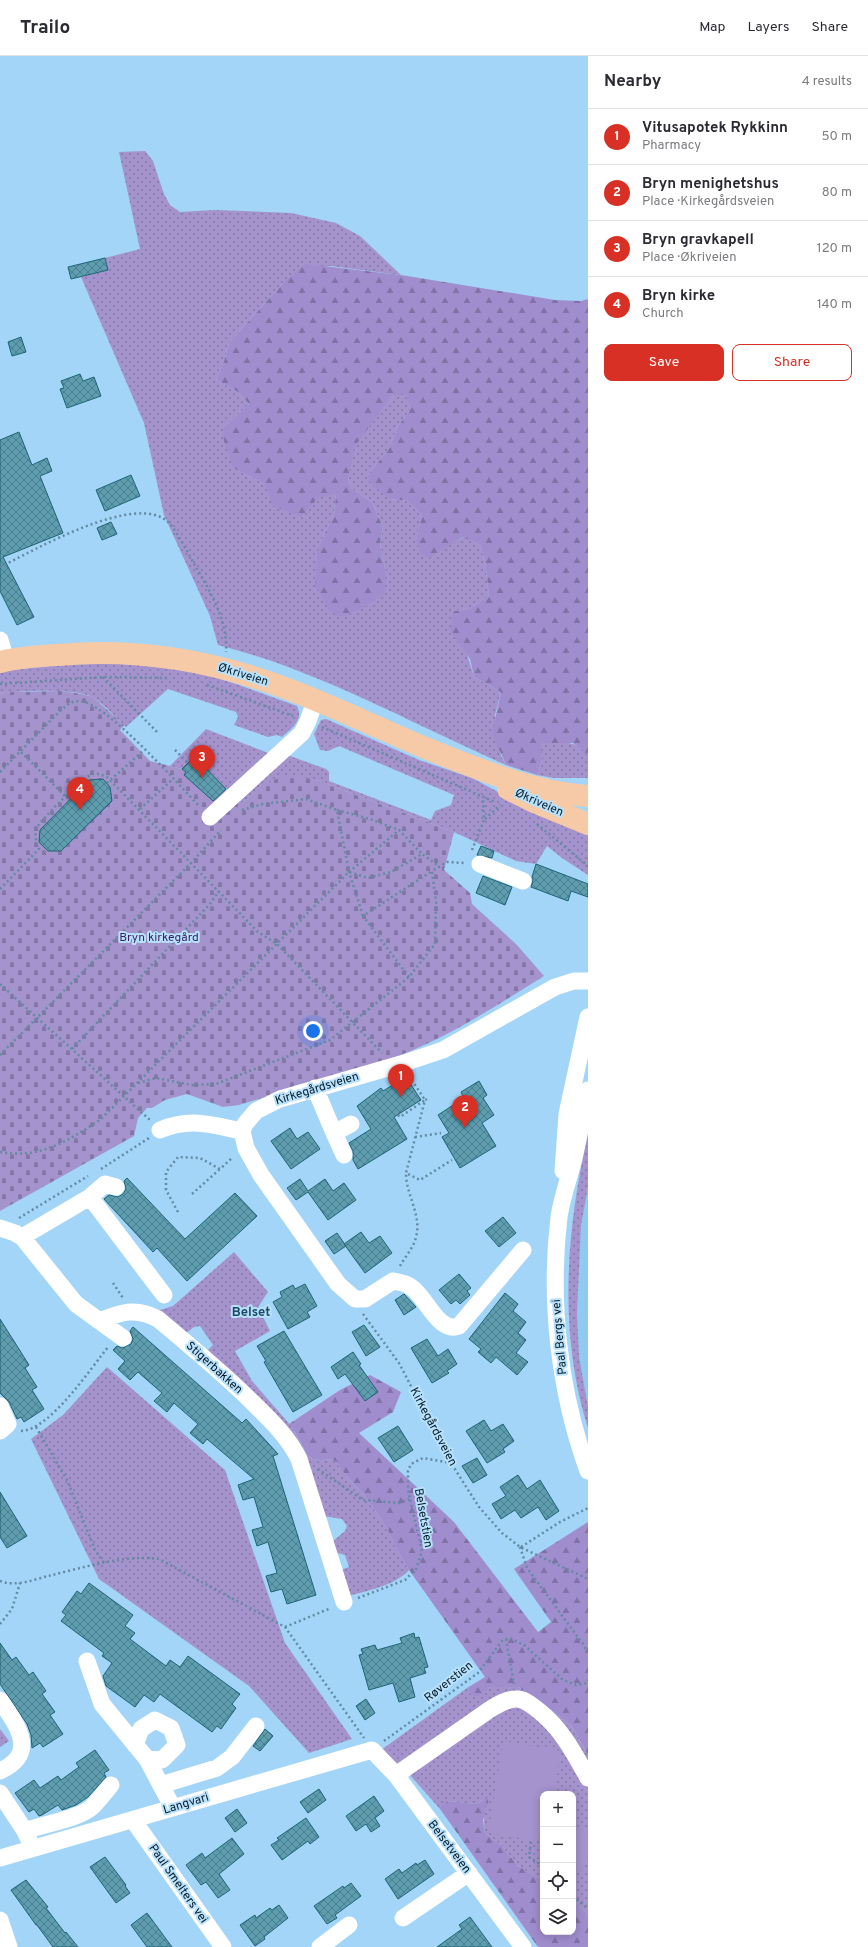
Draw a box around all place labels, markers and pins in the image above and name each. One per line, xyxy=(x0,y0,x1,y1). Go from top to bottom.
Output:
pin: 3 xyxy=(189,745,215,778)
pin: 4 xyxy=(67,777,93,810)
pin: 1 xyxy=(388,1064,414,1097)
pin: 2 xyxy=(452,1095,478,1128)

